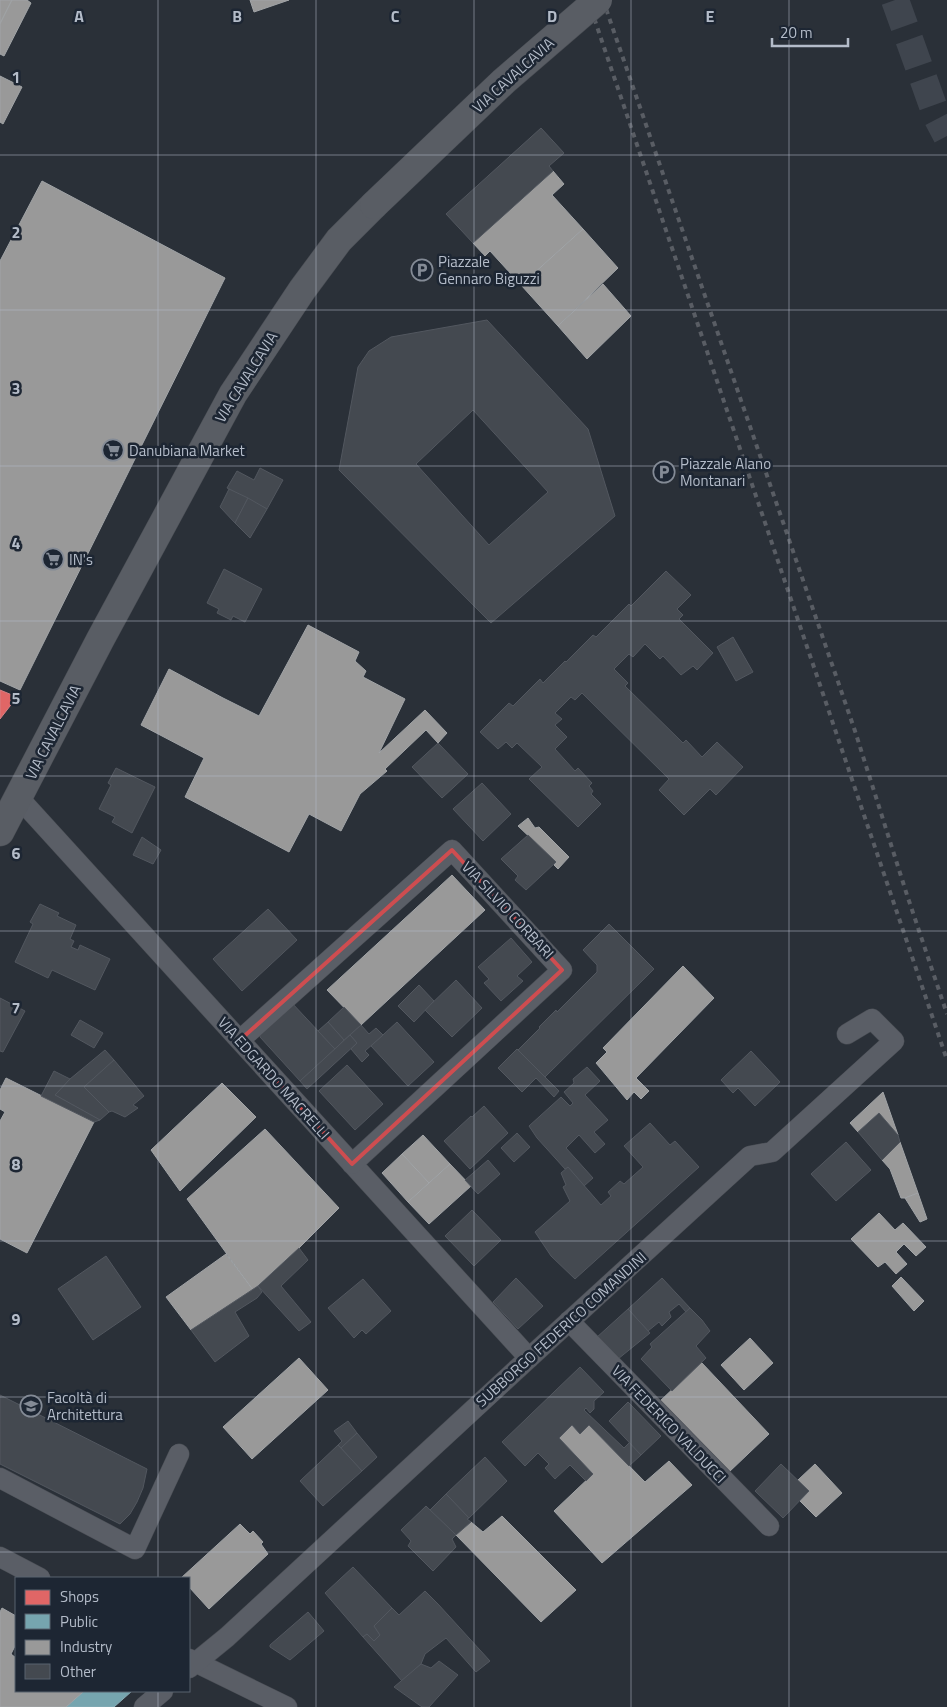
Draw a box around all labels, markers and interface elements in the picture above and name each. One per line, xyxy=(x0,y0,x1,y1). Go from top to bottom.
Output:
text: A xyxy=(74,4,84,28)
text: B xyxy=(232,4,242,28)
text: C xyxy=(391,4,400,28)
text: D xyxy=(547,4,557,28)
text: E xyxy=(706,4,715,28)
scale bar xyxy=(772,15,848,47)
text: 20 m xyxy=(780,21,813,44)
street label: VIA CAVALCAVIA xyxy=(467,32,559,118)
text: 1 xyxy=(12,65,20,89)
text: 2 xyxy=(12,220,20,244)
place label: Piazzale Gennaro Biguzzi xyxy=(438,250,540,290)
parking icon: Piazzale Gennaro Biguzzi xyxy=(410,258,434,282)
street label: VIA CAVALCAVIA xyxy=(209,327,283,427)
text: 3 xyxy=(12,376,20,400)
supermarket icon: Danubiana Market xyxy=(101,438,125,462)
place label: Danubiana Market xyxy=(129,439,246,462)
place label: Piazzale Alano Montanari xyxy=(680,452,771,492)
parking icon: Piazzale Alano Montanari xyxy=(652,460,676,484)
text: 4 xyxy=(12,531,21,555)
supermarket icon: IN's xyxy=(41,547,65,571)
place label: IN's xyxy=(69,548,93,571)
street label: VIA CAVALCAVIA xyxy=(19,681,87,783)
text: 5 xyxy=(12,686,21,710)
text: 6 xyxy=(12,841,21,865)
street label: VIA SILVIO CORBARI xyxy=(456,856,560,964)
text: 7 xyxy=(12,996,20,1020)
street label: VIA EDGARDO MACRELLI xyxy=(213,1012,335,1144)
text: 8 xyxy=(12,1152,21,1176)
street label: SUBBORGO FEDERICO COMANDINI xyxy=(470,1246,652,1412)
text: 9 xyxy=(12,1307,21,1331)
street label: VIA FEDERICO VALDUCCI xyxy=(606,1360,732,1488)
place label: Facoltà di Architettura xyxy=(47,1386,123,1426)
school or university icon: Facoltà di Architettura xyxy=(19,1394,43,1418)
legend xyxy=(15,1577,190,1692)
text: Shops xyxy=(60,1585,99,1608)
text: Public xyxy=(60,1610,98,1633)
text: Industry xyxy=(60,1635,112,1658)
text: Other xyxy=(60,1660,96,1683)

